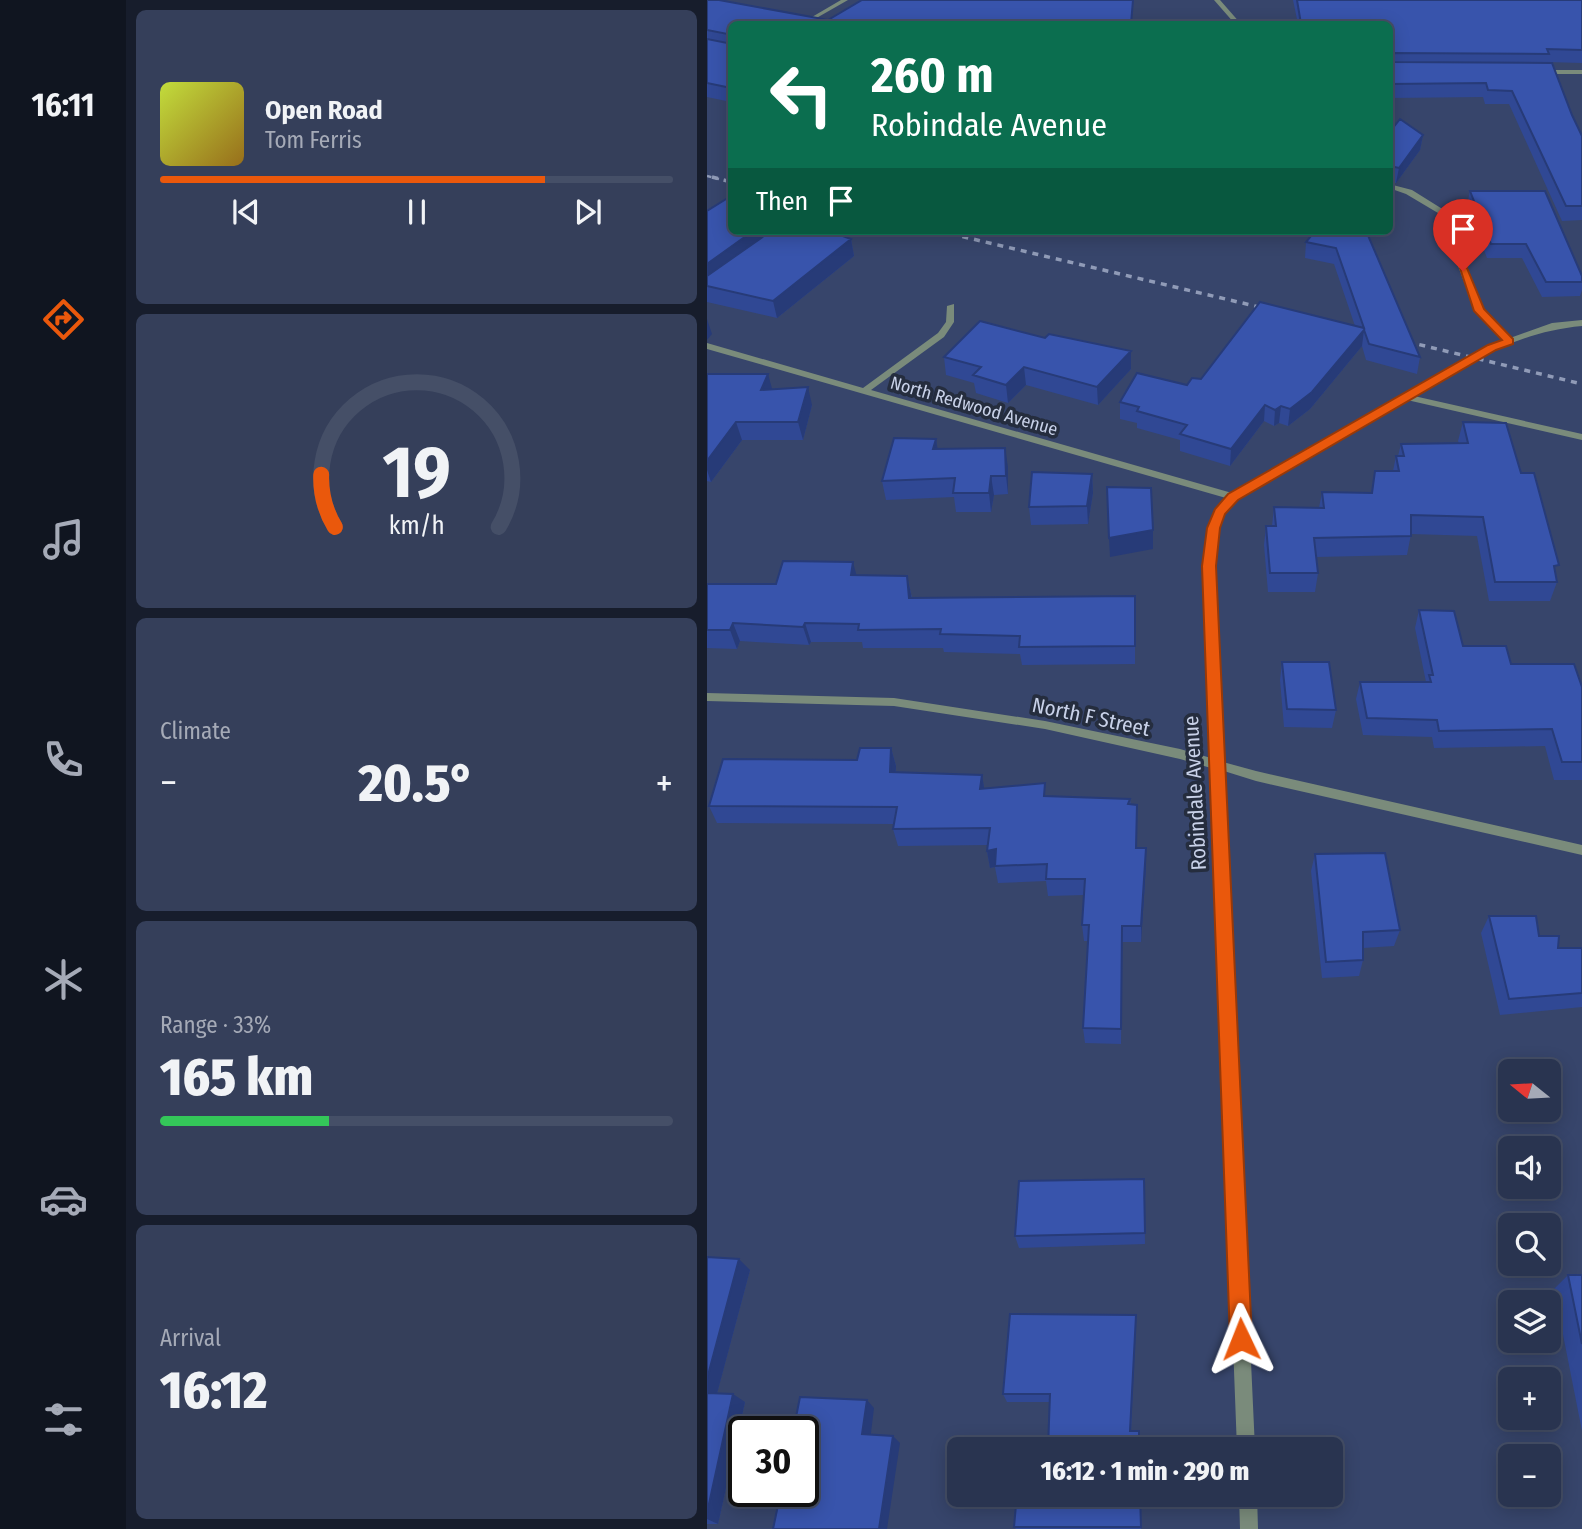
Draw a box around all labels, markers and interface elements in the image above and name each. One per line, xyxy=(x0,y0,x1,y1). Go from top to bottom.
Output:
text: 260 m xyxy=(871,46,994,105)
icon: left xyxy=(756,49,847,140)
text: 16:11 xyxy=(31,86,95,124)
text: Open Road xyxy=(265,95,383,126)
text: Robindale Avenue xyxy=(871,106,1107,144)
text: Tom Ferris xyxy=(265,126,362,154)
icon: arrive xyxy=(822,182,860,220)
text: Then xyxy=(756,186,808,217)
icon: previous xyxy=(227,193,265,231)
icon: pause xyxy=(398,193,436,231)
icon: next xyxy=(569,193,607,231)
pin xyxy=(1433,199,1493,271)
icon: arrive xyxy=(1444,210,1482,248)
icon: directions xyxy=(39,295,88,344)
street label: North Redwood Avenue xyxy=(888,372,1060,440)
text: 19 xyxy=(382,429,451,516)
text: km/h xyxy=(389,510,444,540)
icon: music xyxy=(39,515,88,564)
street label: North F Street xyxy=(1030,692,1152,742)
street label: Robindale Avenue xyxy=(1178,715,1212,871)
text: Climate xyxy=(160,717,231,745)
icon: phone xyxy=(39,735,88,784)
text: 20.5° xyxy=(359,752,474,815)
text: − xyxy=(160,760,177,806)
text: + xyxy=(656,760,673,806)
icon: climate xyxy=(39,955,88,1004)
text: Range · 33% xyxy=(160,1011,271,1039)
text: 165 km xyxy=(160,1046,313,1109)
north arrow xyxy=(1498,1059,1561,1122)
map controls xyxy=(1498,1059,1561,1507)
button: sound xyxy=(1498,1136,1561,1199)
icon: car xyxy=(39,1175,88,1224)
button: search xyxy=(1498,1213,1561,1276)
button: layers xyxy=(1498,1290,1561,1353)
position arrow xyxy=(1204,1302,1278,1376)
text: Arrival xyxy=(160,1324,221,1352)
text: 16:12 xyxy=(160,1359,267,1422)
button: + xyxy=(1498,1367,1561,1430)
icon: filters xyxy=(39,1395,88,1444)
speed limit sign: 30 xyxy=(728,1416,819,1507)
button: − xyxy=(1498,1444,1561,1507)
text: 16:12 · 1 min · 290 m xyxy=(1041,1456,1249,1487)

